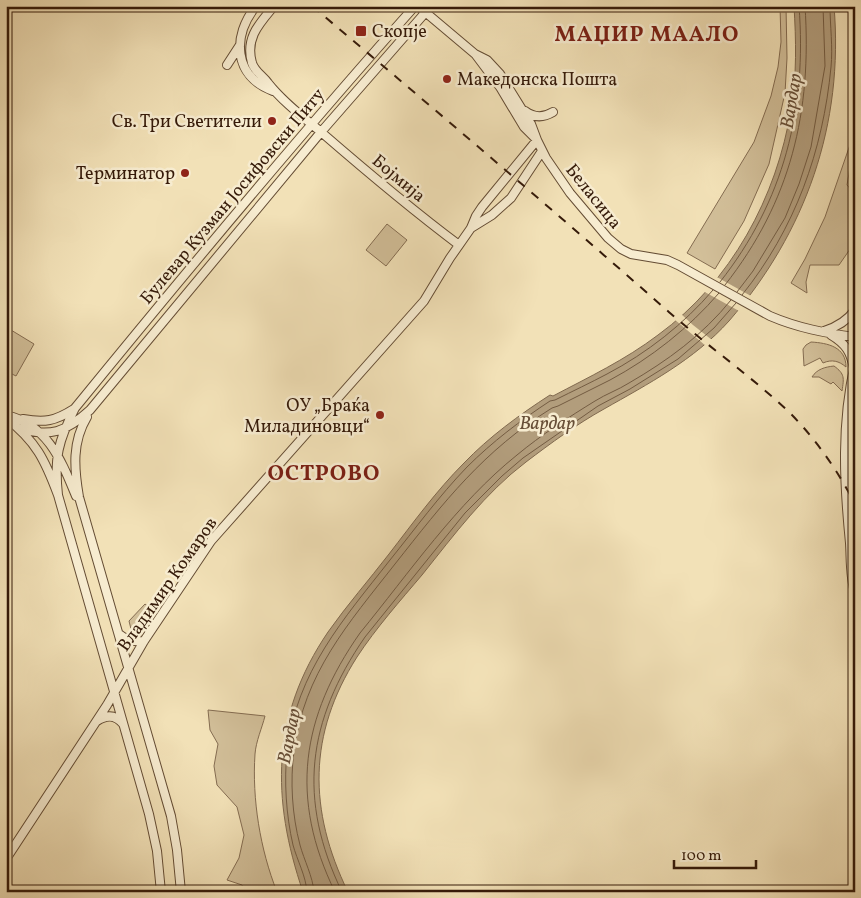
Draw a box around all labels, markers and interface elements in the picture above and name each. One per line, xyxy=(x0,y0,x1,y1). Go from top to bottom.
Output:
place label: Скопје xyxy=(372,20,427,45)
district label: МАЏИР МААЛО xyxy=(555,20,739,51)
marker: Скопје xyxy=(354,24,368,38)
place label: Македонска Пошта xyxy=(457,68,617,93)
water label: Вардар xyxy=(775,72,809,131)
marker: Македонска Пошта xyxy=(441,73,453,85)
street label: Булевар Кузман Јосифовски Питу xyxy=(135,83,331,310)
place label: Св. Три Светители xyxy=(112,110,262,135)
marker: Св. Три Светители xyxy=(266,115,278,127)
street label: Бојмија xyxy=(366,149,430,209)
street label: Беласица xyxy=(559,159,627,235)
place label: Терминатор xyxy=(76,162,175,187)
marker: Терминатор xyxy=(179,167,191,179)
place label: ОУ „Браќа Миладиновци“ xyxy=(244,394,370,440)
marker: ОУ „Браќа Миладиновци“ xyxy=(374,409,386,421)
water label: Вардар xyxy=(519,411,575,437)
district label: ОСТРОВО xyxy=(268,459,380,490)
street label: Владимир Комаров xyxy=(112,513,224,657)
water label: Вардар xyxy=(272,706,308,766)
scale bar xyxy=(674,838,756,870)
text: 100 m xyxy=(681,846,721,867)

